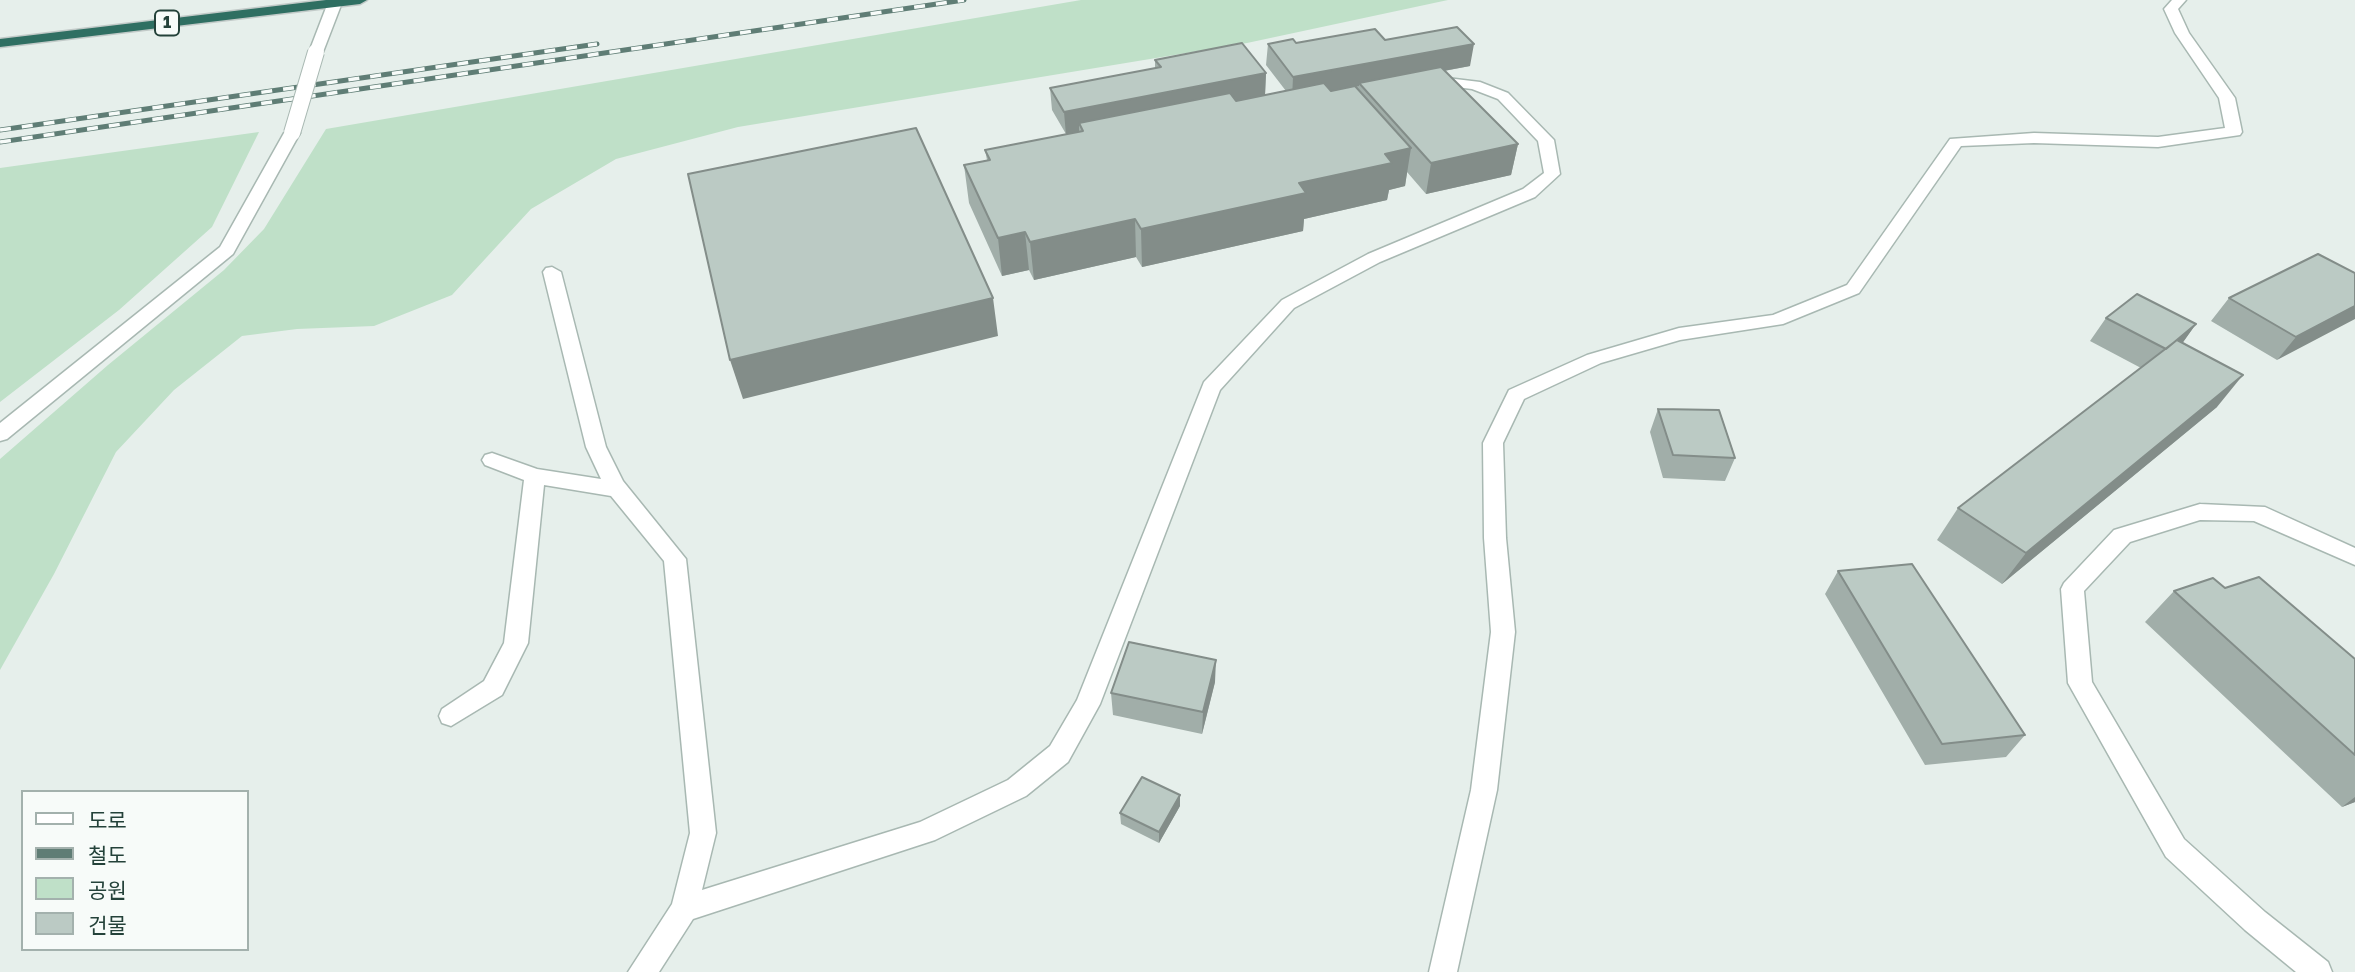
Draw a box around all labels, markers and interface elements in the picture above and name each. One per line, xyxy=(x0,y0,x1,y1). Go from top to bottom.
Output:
road number: 1 xyxy=(155,10,179,36)
legend xyxy=(21,790,248,951)
text: 도로 xyxy=(88,807,127,833)
text: 철도 xyxy=(88,842,127,868)
text: 공원 xyxy=(88,877,127,903)
text: 건물 xyxy=(88,912,127,938)

